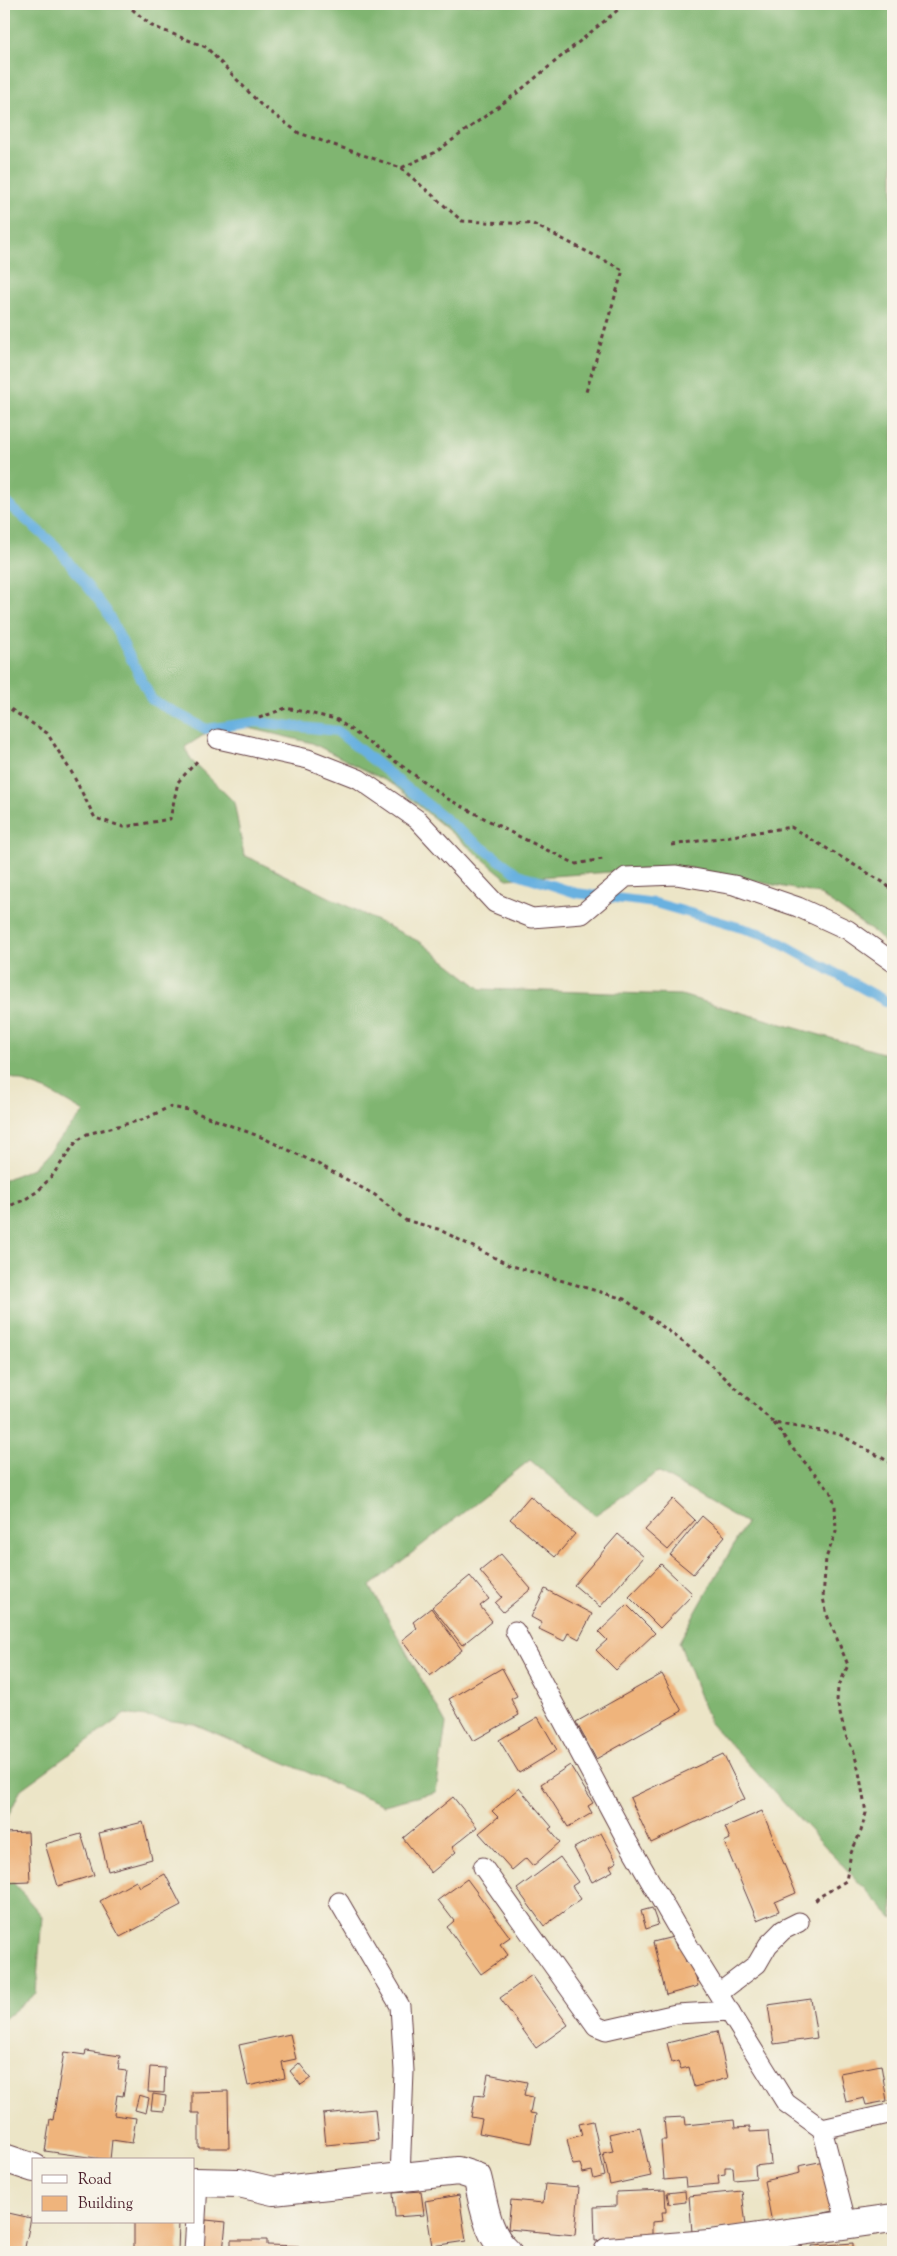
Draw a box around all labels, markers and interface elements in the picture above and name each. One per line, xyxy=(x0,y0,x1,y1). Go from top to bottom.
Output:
legend xyxy=(32,2158,195,2224)
text: Road xyxy=(78,2170,112,2191)
text: Building xyxy=(78,2194,133,2215)

